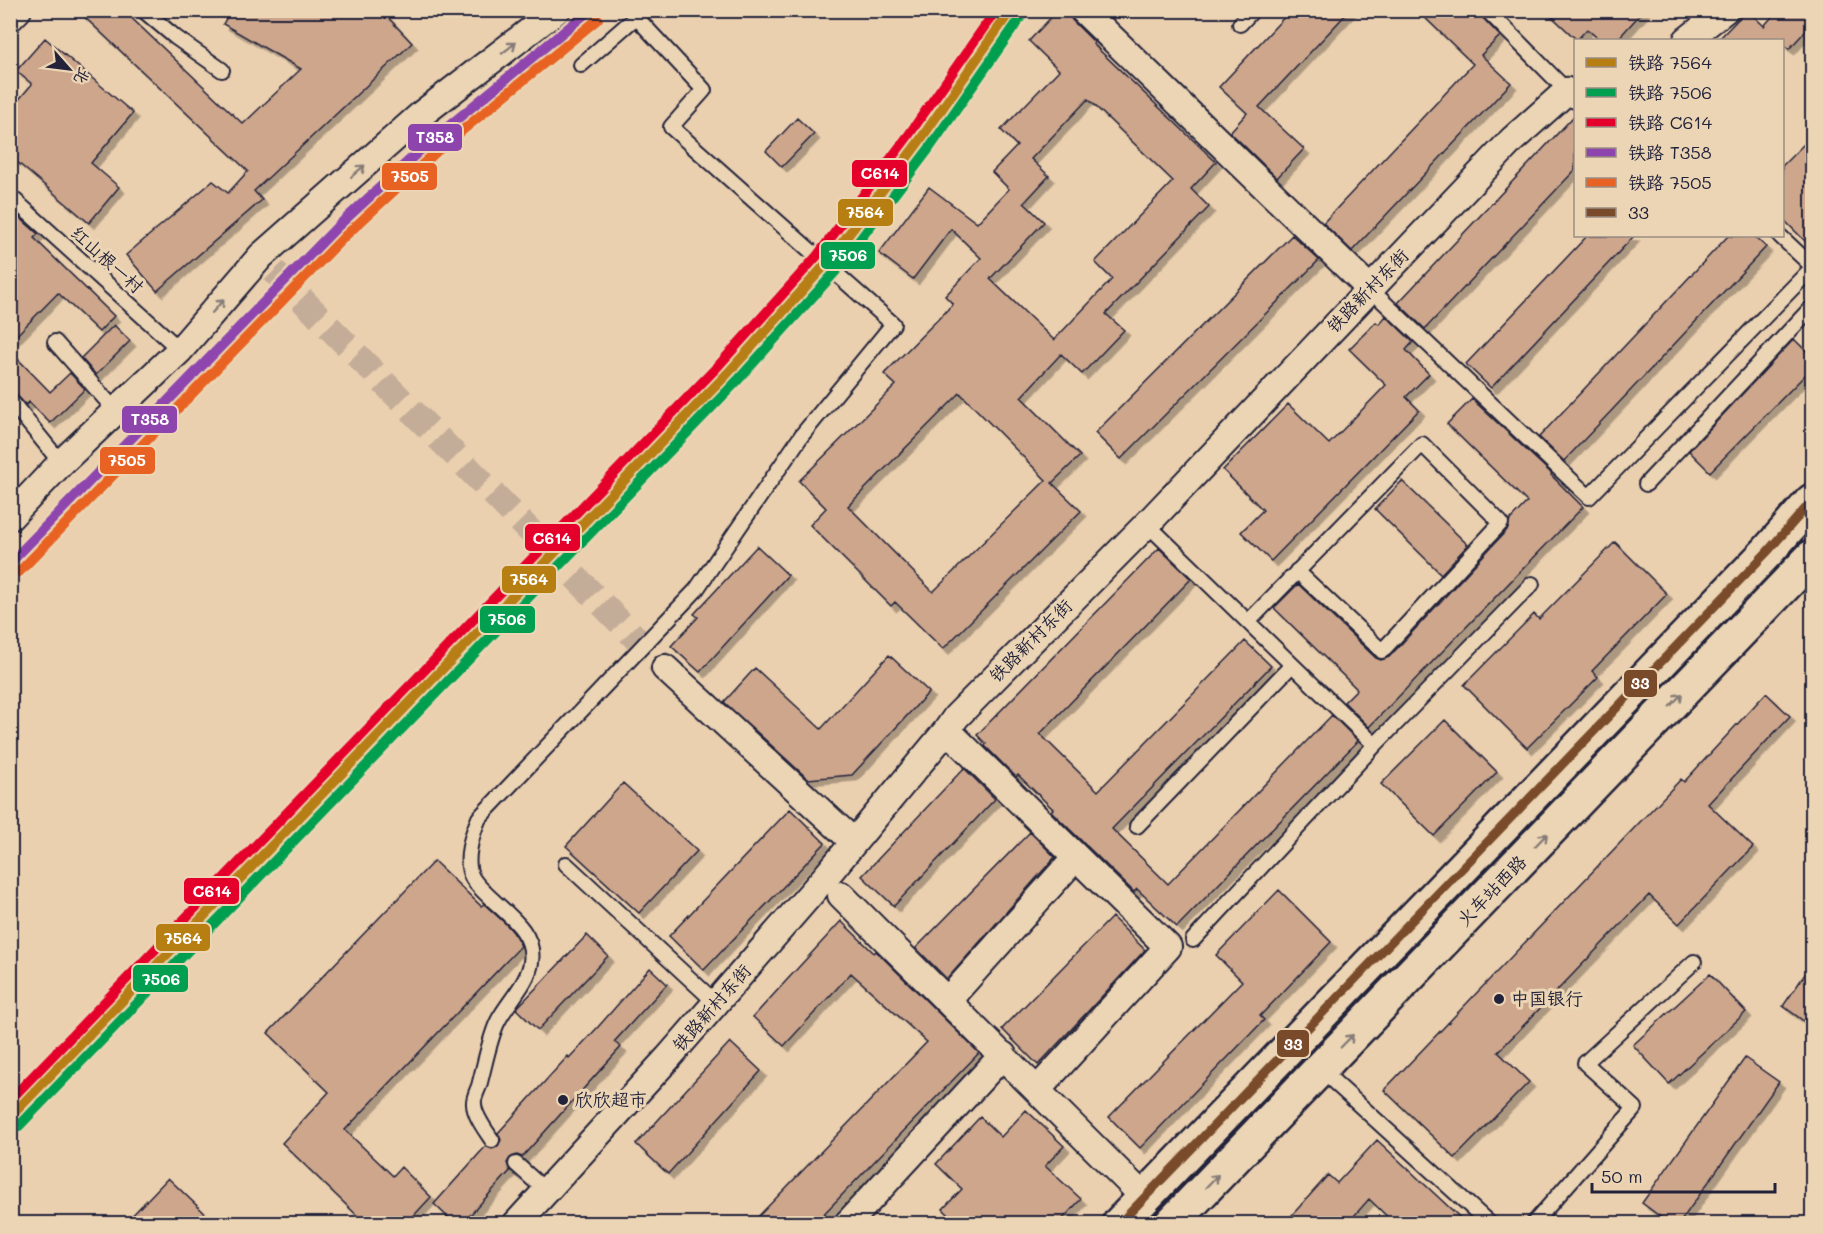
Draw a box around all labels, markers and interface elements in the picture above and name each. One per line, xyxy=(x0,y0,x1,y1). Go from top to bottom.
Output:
north arrow xyxy=(39,39,99,99)
legend xyxy=(1574,39,1784,237)
one-way arrow xyxy=(501,41,517,54)
text: 铁路 7564 xyxy=(1628,50,1712,74)
text: 北 xyxy=(70,64,96,88)
text: 铁路 7506 xyxy=(1628,80,1712,104)
text: 铁路 C614 xyxy=(1628,110,1713,134)
line badge: T358 xyxy=(407,123,463,152)
text: T358 xyxy=(416,126,454,147)
text: 铁路 T358 xyxy=(1628,140,1712,164)
line badge: C614 xyxy=(851,159,908,188)
line badge: 7505 xyxy=(381,162,438,191)
text: C614 xyxy=(861,162,899,183)
one-way arrow xyxy=(350,164,365,178)
text: 7505 xyxy=(391,165,429,186)
text: 铁路 7505 xyxy=(1628,170,1712,194)
line badge: 7564 xyxy=(837,198,894,227)
text: 33 xyxy=(1628,200,1649,224)
text: 7564 xyxy=(846,201,884,222)
street label: 红山根一村 xyxy=(66,220,149,298)
line badge: 7506 xyxy=(820,241,876,270)
street label: 铁路新村东街 xyxy=(1321,243,1413,337)
text: 7506 xyxy=(829,244,867,265)
one-way arrow xyxy=(211,299,225,314)
line badge: T358 xyxy=(121,405,178,434)
text: T358 xyxy=(131,408,169,429)
line badge: 7505 xyxy=(99,446,156,475)
text: 7505 xyxy=(108,449,146,470)
line badge: C614 xyxy=(524,523,581,552)
text: C614 xyxy=(533,527,571,548)
line badge: 7564 xyxy=(501,565,557,594)
text: 7564 xyxy=(510,568,548,589)
street label: 铁路新村东街 xyxy=(984,594,1077,687)
line badge: 7506 xyxy=(479,605,536,634)
text: 7506 xyxy=(488,608,526,629)
line badge: 33 xyxy=(1623,669,1658,698)
text: 33 xyxy=(1630,672,1650,693)
one-way arrow xyxy=(1669,692,1683,707)
one-way arrow xyxy=(1533,833,1548,848)
street label: 火车站西路 xyxy=(1451,850,1531,931)
line badge: C614 xyxy=(183,877,240,905)
text: C614 xyxy=(193,880,231,901)
line badge: 7564 xyxy=(155,923,211,952)
text: 7564 xyxy=(164,927,202,948)
street label: 铁路新村东街 xyxy=(667,959,756,1056)
line badge: 7506 xyxy=(132,964,189,993)
text: 7506 xyxy=(142,968,180,989)
place label: 中国银行 xyxy=(1511,986,1583,1010)
marker: 中国银行 xyxy=(1492,992,1506,1006)
line badge: 33 xyxy=(1276,1029,1310,1058)
text: 33 xyxy=(1283,1033,1303,1054)
one-way arrow xyxy=(1340,1034,1354,1049)
place label: 欣欣超市 xyxy=(575,1087,647,1111)
marker: 欣欣超市 xyxy=(556,1093,570,1107)
scale bar xyxy=(1592,1156,1775,1194)
text: 50 m xyxy=(1601,1164,1643,1188)
one-way arrow xyxy=(1204,1174,1219,1189)

